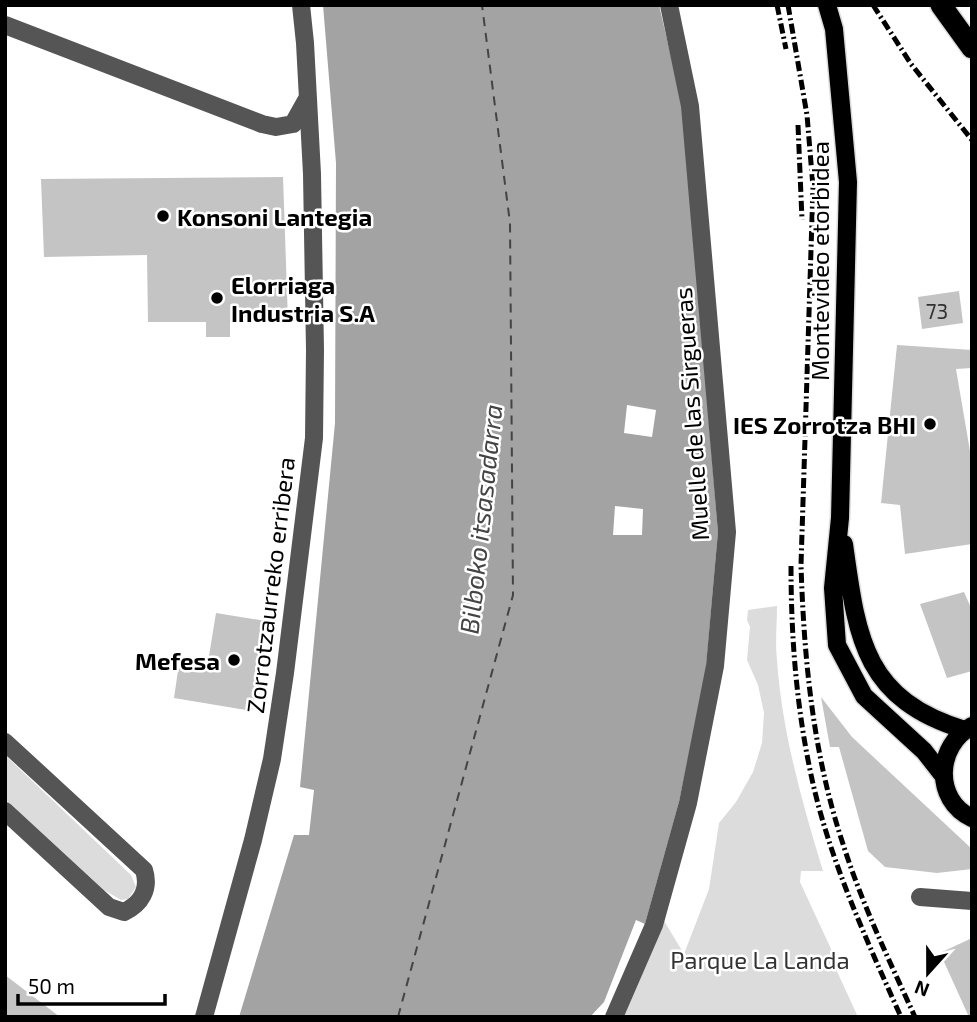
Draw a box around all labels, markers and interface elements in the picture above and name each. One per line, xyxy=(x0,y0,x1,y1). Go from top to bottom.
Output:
street label: Montevideo etorbidea xyxy=(805,141,834,381)
place label: Konsoni Lantegia xyxy=(177,202,372,231)
marker: Konsoni Lantegia xyxy=(155,208,171,224)
place label: Elorriaga Industria S.A xyxy=(231,270,375,327)
street label: Muelle de las Sirgueras xyxy=(668,286,714,542)
marker: Elorriaga Industria S.A xyxy=(209,290,225,306)
house number: 73 xyxy=(926,298,948,323)
water label: Bilboko itsasadarra xyxy=(453,403,507,635)
place label: IES Zorrotza BHI xyxy=(733,410,916,439)
marker: IES Zorrotza BHI xyxy=(922,416,938,432)
street label: Zorrotzaurreko erribera xyxy=(240,455,300,715)
place label: Mefesa xyxy=(135,646,220,675)
marker: Mefesa xyxy=(226,652,242,668)
north arrow xyxy=(893,938,963,1008)
park label: Parque La Landa xyxy=(670,945,850,974)
scale bar xyxy=(18,962,164,1006)
text: 50 m xyxy=(28,973,75,998)
text: N xyxy=(911,976,932,1003)

